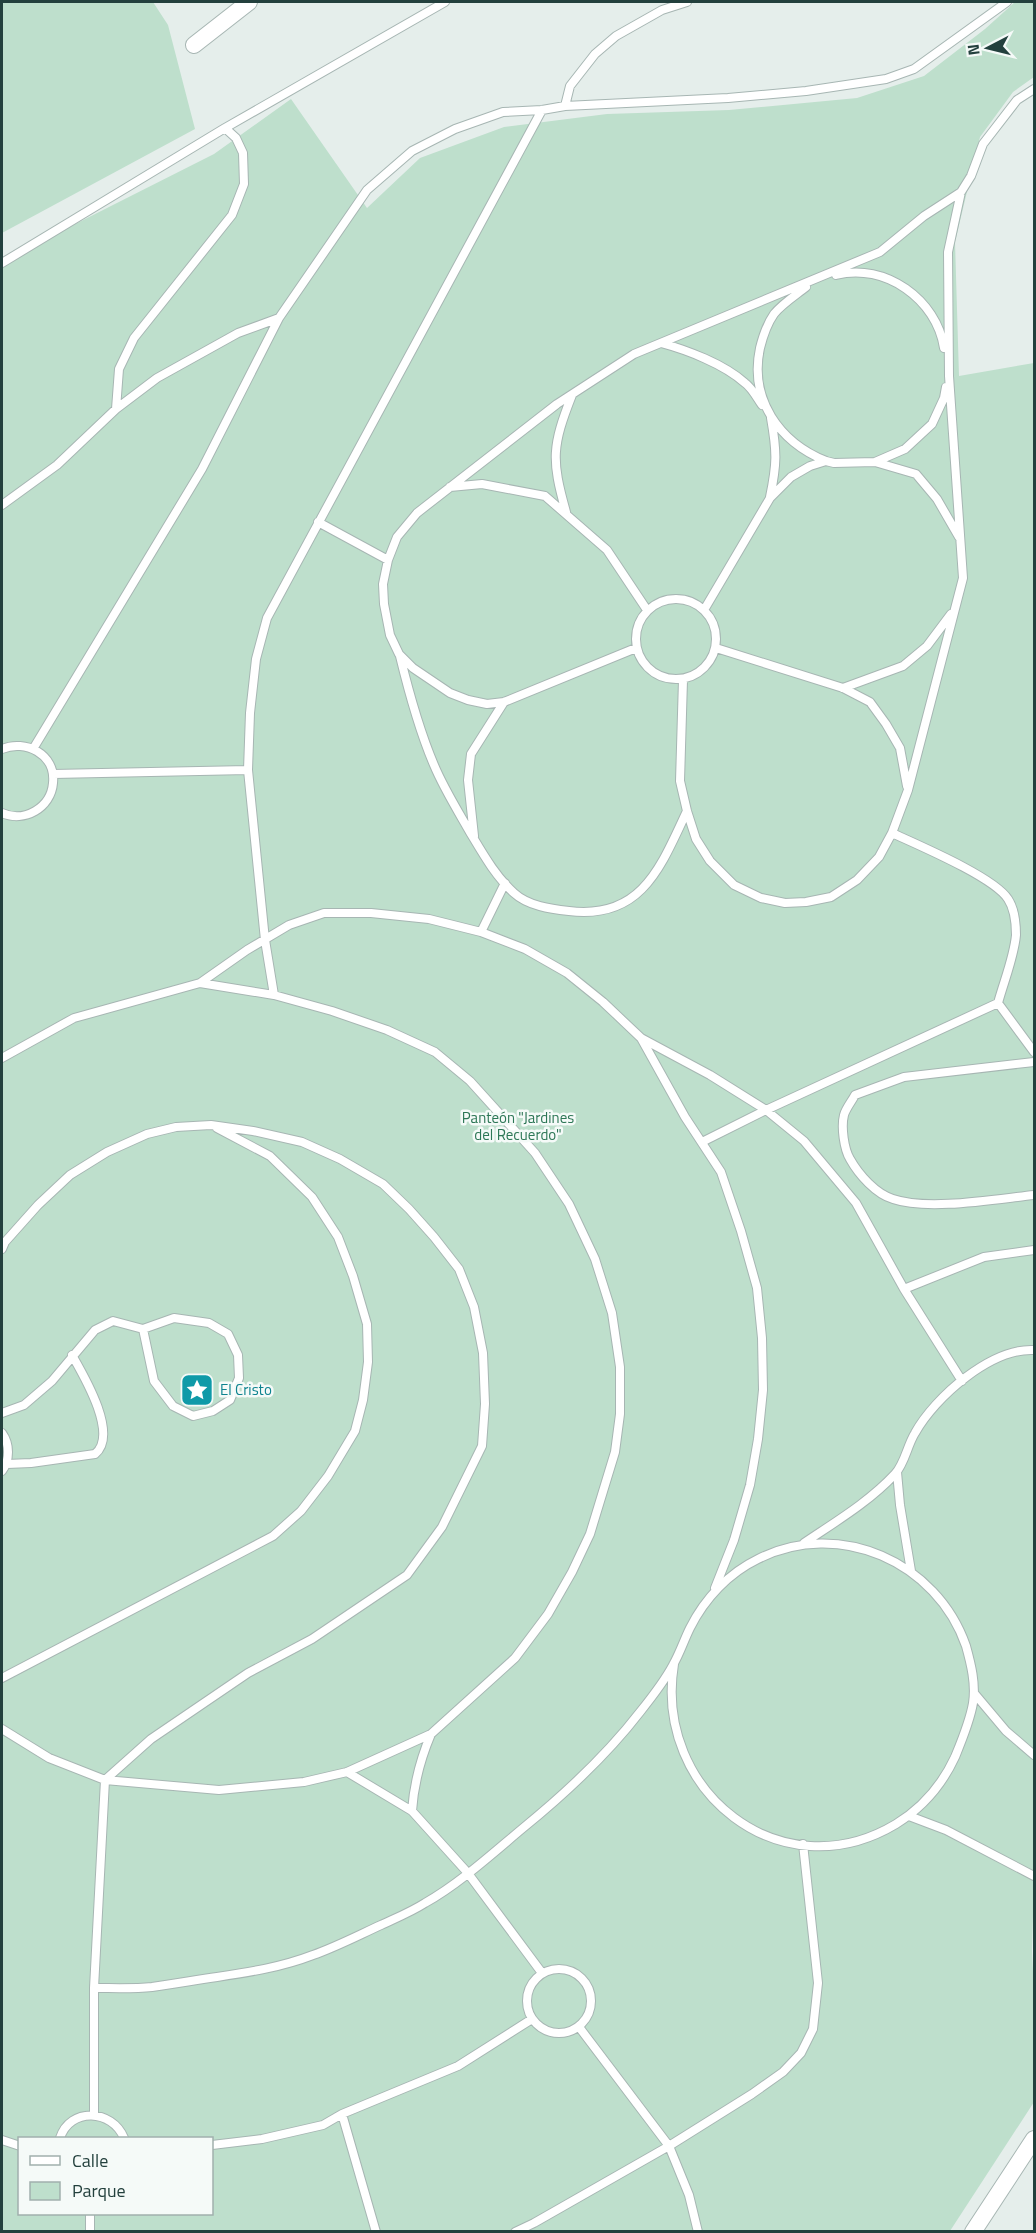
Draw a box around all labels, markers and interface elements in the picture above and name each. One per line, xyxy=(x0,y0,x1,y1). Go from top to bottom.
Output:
north arrow xyxy=(958,18,1018,78)
text: N xyxy=(961,43,986,57)
park label: Panteón "Jardines del Recuerdo" xyxy=(462,1106,574,1146)
place icon: El Cristo xyxy=(179,1372,215,1408)
place label: El Cristo xyxy=(220,1378,272,1401)
legend xyxy=(18,2137,213,2215)
text: Calle xyxy=(72,2147,108,2174)
text: Parque xyxy=(72,2177,126,2204)

